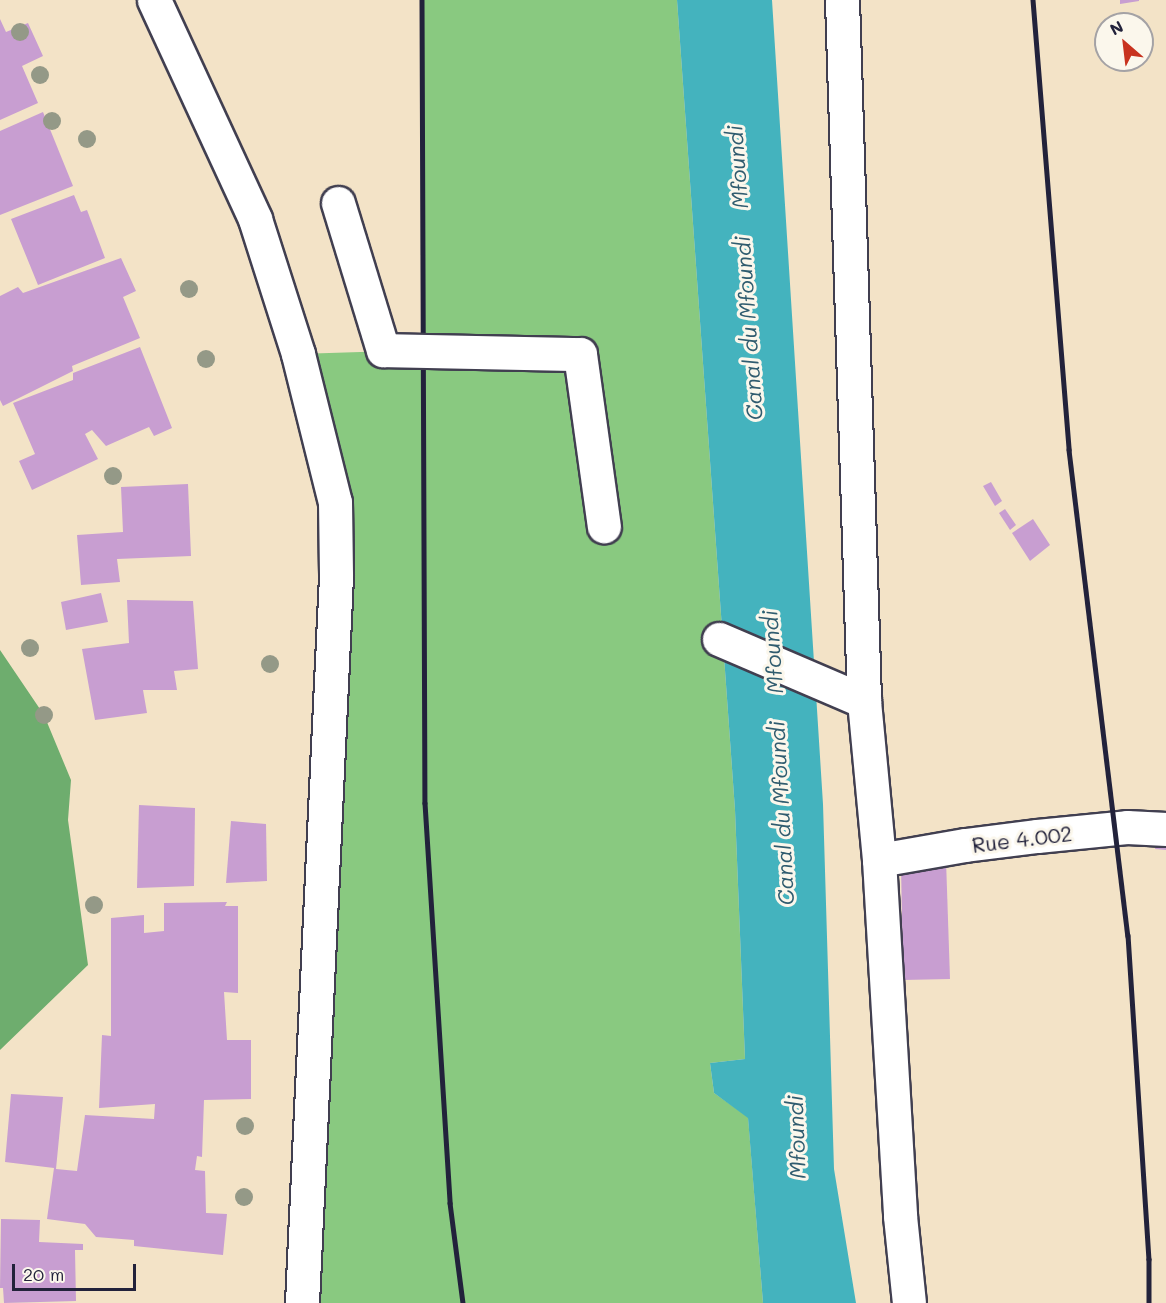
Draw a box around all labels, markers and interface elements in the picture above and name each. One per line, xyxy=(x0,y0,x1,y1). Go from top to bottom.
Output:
north arrow xyxy=(1094,12,1154,72)
text: N xyxy=(1106,15,1127,40)
water label: Mfoundi xyxy=(721,124,753,210)
water label: Canal du Mfoundi xyxy=(728,235,768,421)
water label: Mfoundi xyxy=(756,609,788,695)
water label: Canal du Mfoundi xyxy=(763,720,799,906)
street label: Rue 4.002 xyxy=(970,820,1074,858)
water label: Mfoundi xyxy=(781,1095,811,1179)
scale bar xyxy=(15,1252,140,1290)
text: 20 m xyxy=(23,1262,64,1286)

